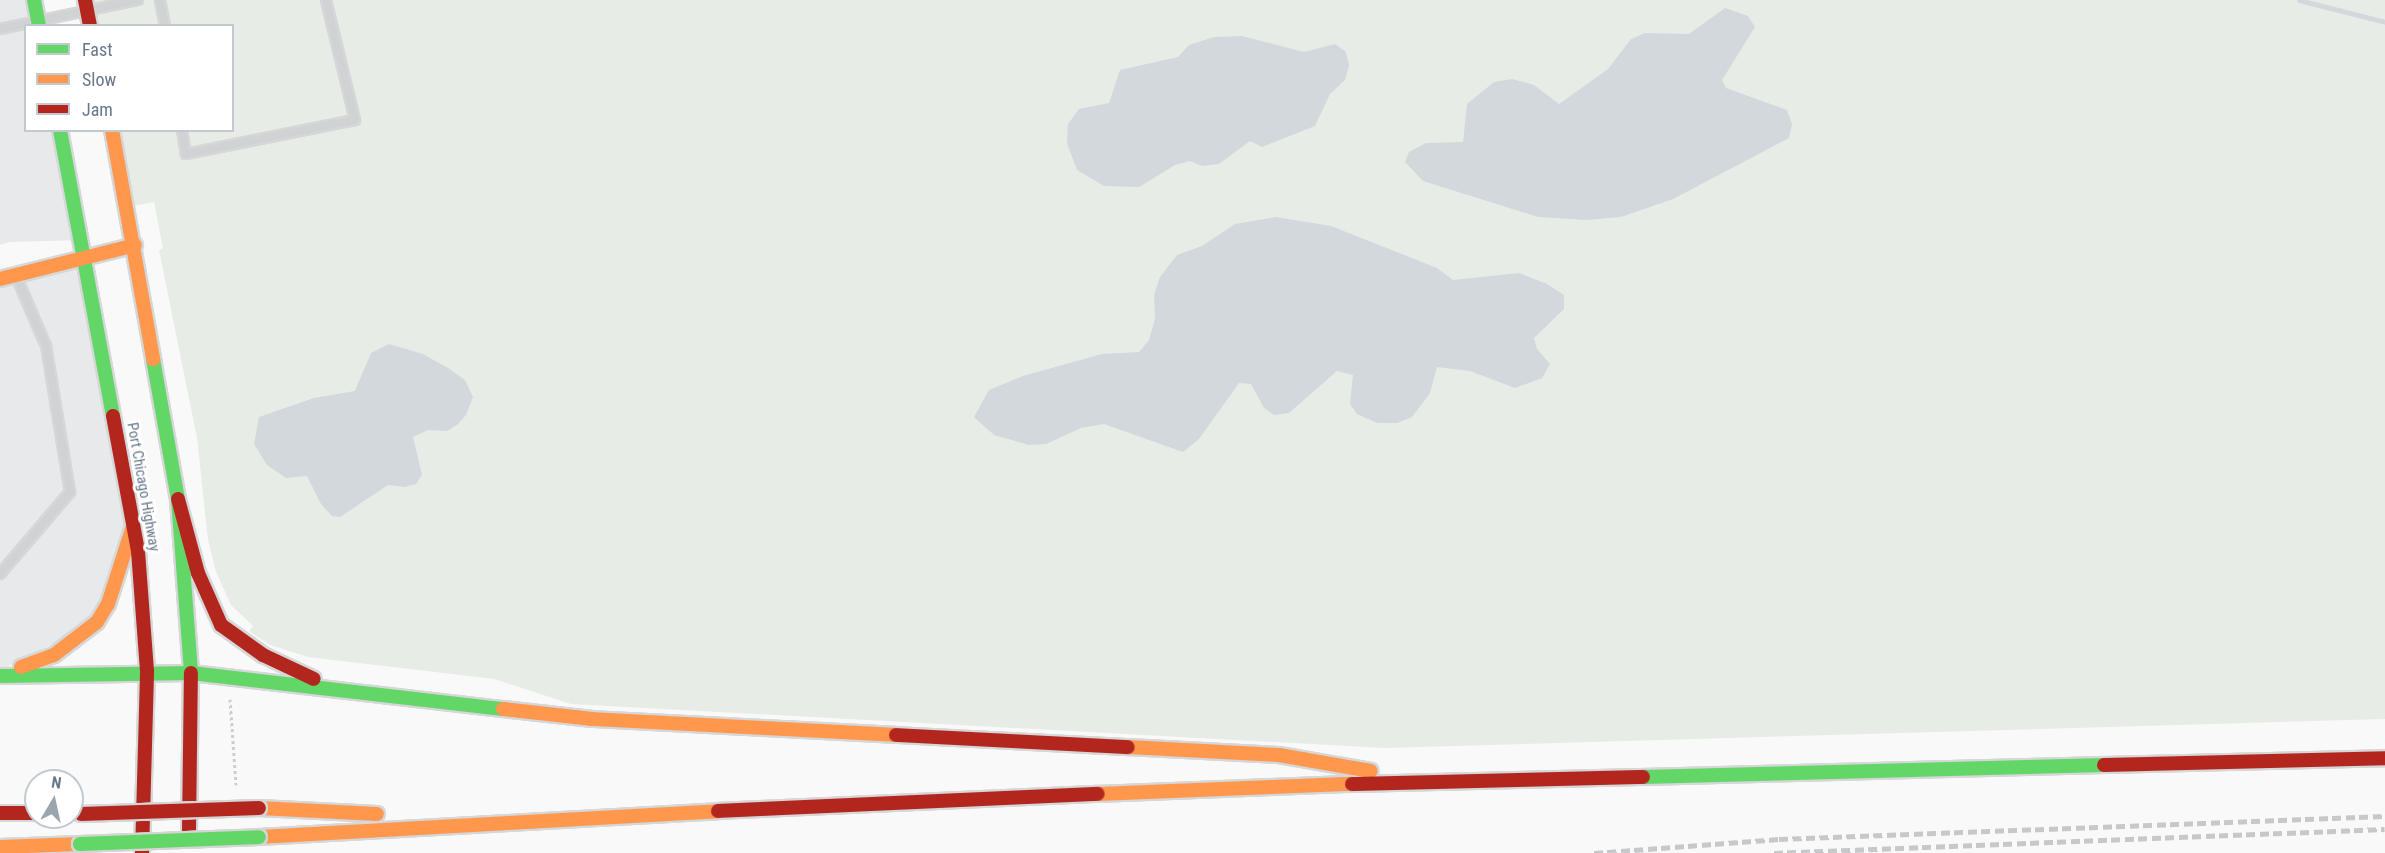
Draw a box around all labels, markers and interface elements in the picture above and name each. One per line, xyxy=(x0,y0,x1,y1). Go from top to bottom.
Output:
legend xyxy=(24,24,234,132)
text: Fast xyxy=(82,39,113,60)
text: Slow xyxy=(82,69,116,90)
text: Jam xyxy=(82,99,113,120)
street label: Port Chicago Highway xyxy=(123,421,163,553)
north arrow xyxy=(24,769,84,829)
text: N xyxy=(50,773,63,793)

